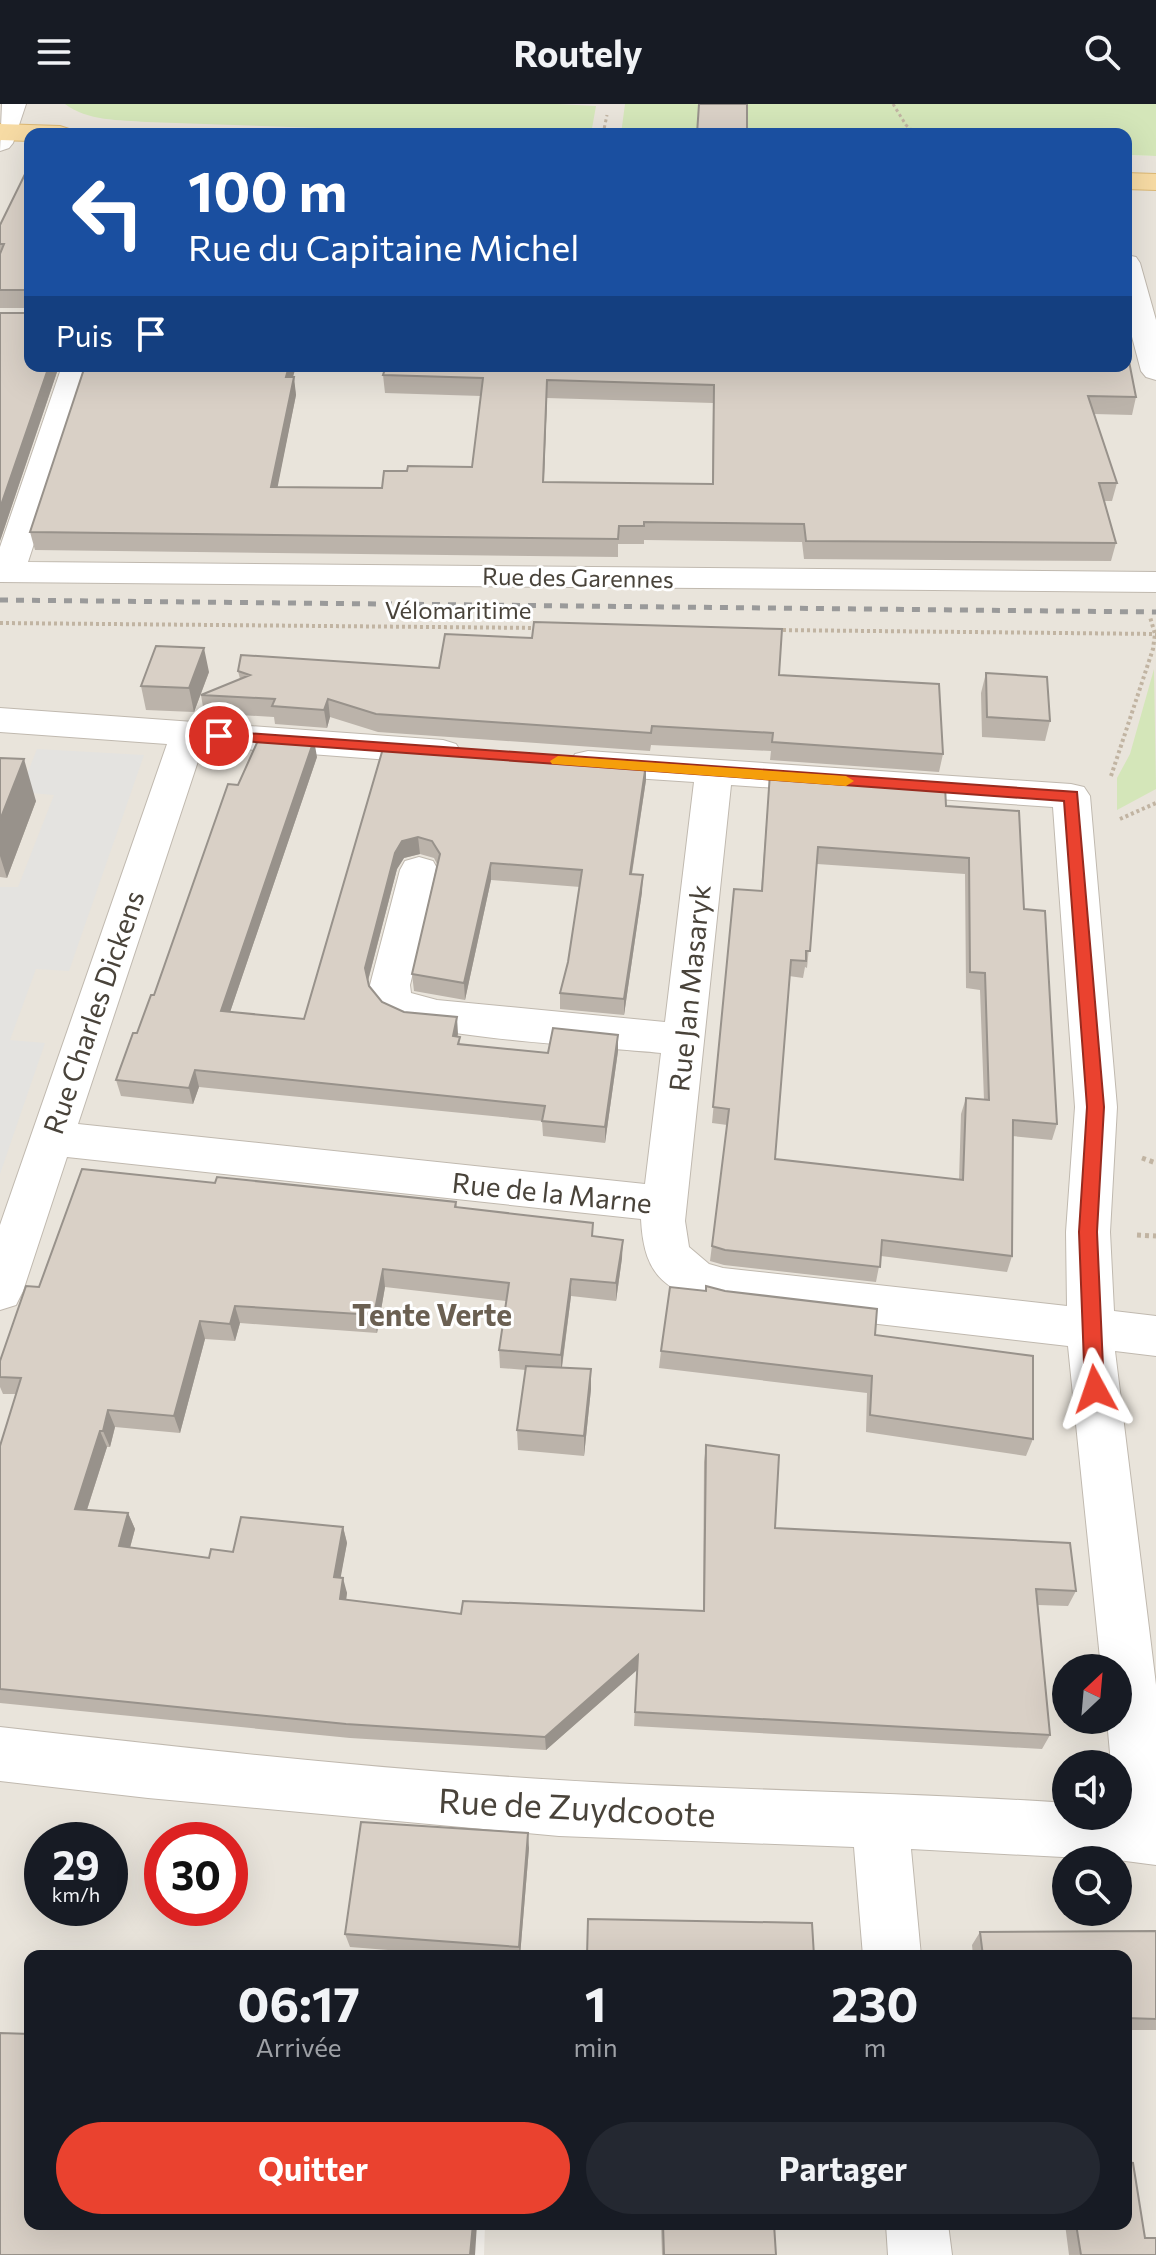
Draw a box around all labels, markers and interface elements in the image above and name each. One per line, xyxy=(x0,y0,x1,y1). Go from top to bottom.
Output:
icon: menu xyxy=(32,30,76,74)
text: Routely xyxy=(513,30,643,74)
icon: search xyxy=(1080,30,1124,74)
text: 100 m xyxy=(188,155,347,224)
icon: left xyxy=(56,160,160,264)
text: Rue du Capitaine Michel xyxy=(188,224,579,268)
icon: arrive xyxy=(129,312,173,356)
text: Puis xyxy=(56,316,113,353)
street label: Rue des Garennes xyxy=(482,561,674,593)
street label: Vélomaritime xyxy=(385,595,531,624)
pin xyxy=(185,702,253,770)
icon: arrive xyxy=(197,714,241,758)
street label: Rue Jan Masaryk xyxy=(661,883,717,1093)
street label: Rue Charles Dickens xyxy=(35,886,151,1138)
street label: Rue de la Marne xyxy=(450,1165,654,1219)
district label: Tente Verte xyxy=(352,1295,512,1332)
position arrow xyxy=(1053,1347,1137,1431)
north arrow xyxy=(1052,1654,1132,1734)
map controls xyxy=(1052,1654,1132,1926)
button: sound xyxy=(1052,1750,1132,1830)
street label: Rue de Zuydcoote xyxy=(437,1778,717,1834)
speed limit sign: 30 xyxy=(144,1822,248,1926)
text: 29 xyxy=(52,1839,100,1888)
button: search xyxy=(1052,1846,1132,1926)
text: km/h xyxy=(52,1882,100,1906)
text: 06:17 xyxy=(238,1973,360,2032)
text: 1 xyxy=(585,1973,606,2032)
text: 230 xyxy=(831,1973,918,2032)
text: Arrivée xyxy=(256,2031,342,2062)
text: min xyxy=(573,2031,618,2062)
text: m xyxy=(864,2031,886,2062)
button: Quitter xyxy=(56,2122,570,2214)
button: Partager xyxy=(586,2122,1100,2214)

